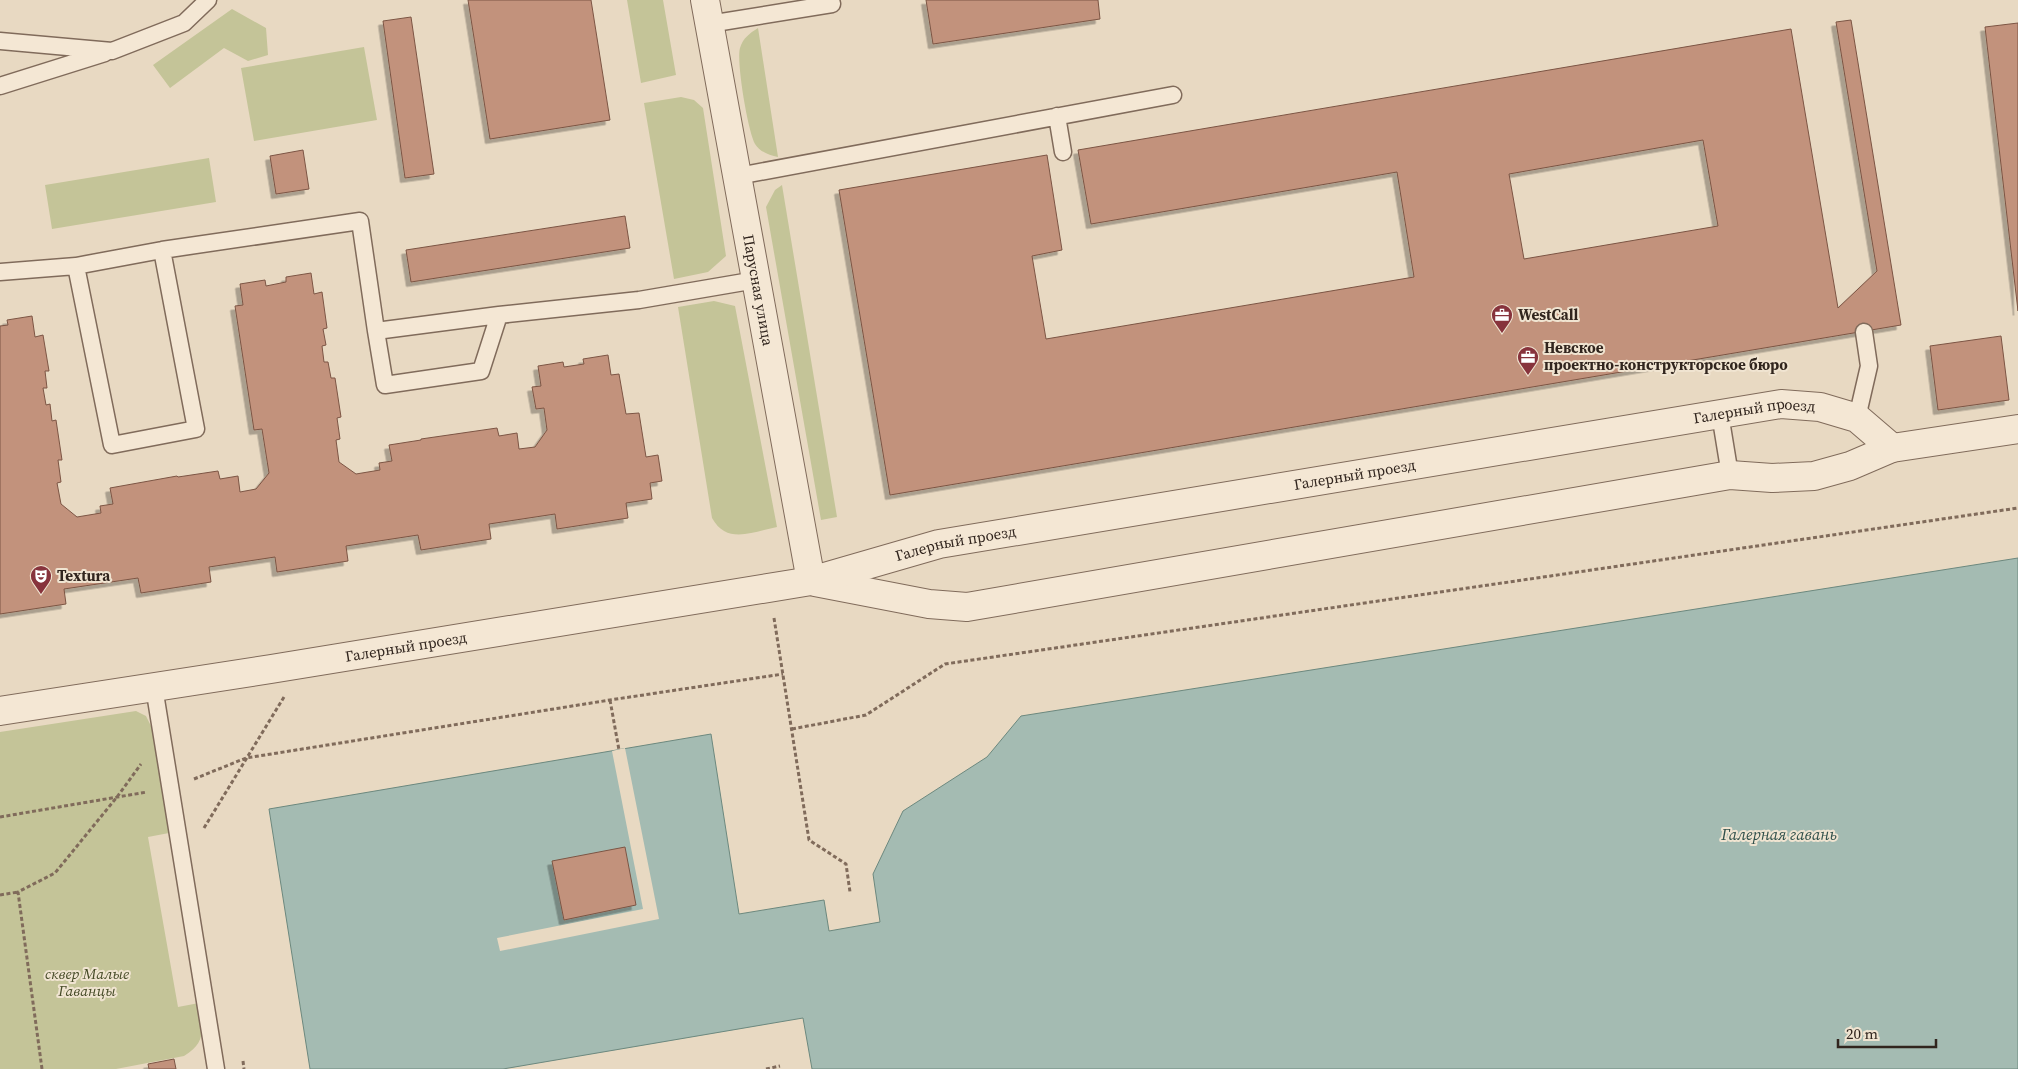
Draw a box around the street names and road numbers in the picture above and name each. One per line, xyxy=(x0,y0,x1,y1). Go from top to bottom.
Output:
street label: Парусная улица xyxy=(738,233,779,348)
street label: Галерный проезд xyxy=(1692,393,1817,428)
street label: Галерный проезд xyxy=(1292,454,1418,495)
street label: Галерный проезд xyxy=(893,520,1018,566)
street label: Галерный проезд xyxy=(343,626,469,667)

